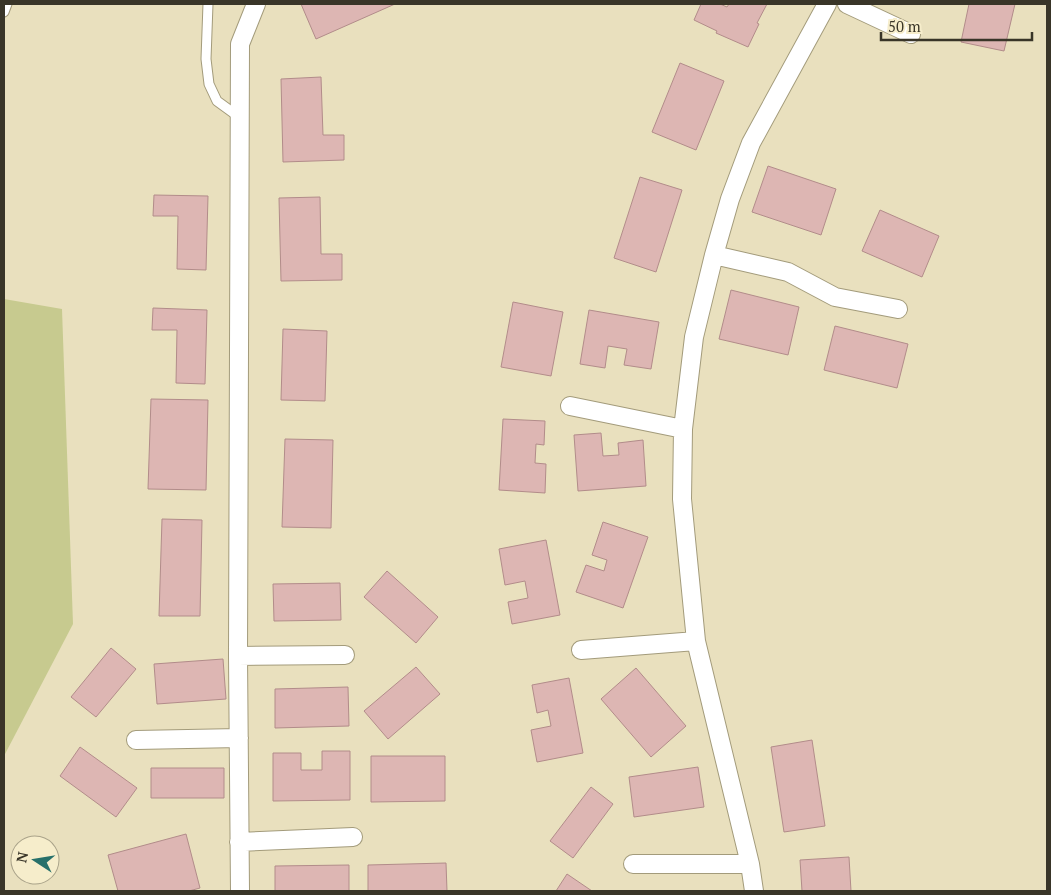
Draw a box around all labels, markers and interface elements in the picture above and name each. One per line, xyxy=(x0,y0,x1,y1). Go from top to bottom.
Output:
scale bar xyxy=(881,10,1032,42)
text: 50 m xyxy=(888,16,921,36)
north arrow xyxy=(10,835,60,885)
text: N xyxy=(11,850,32,864)

